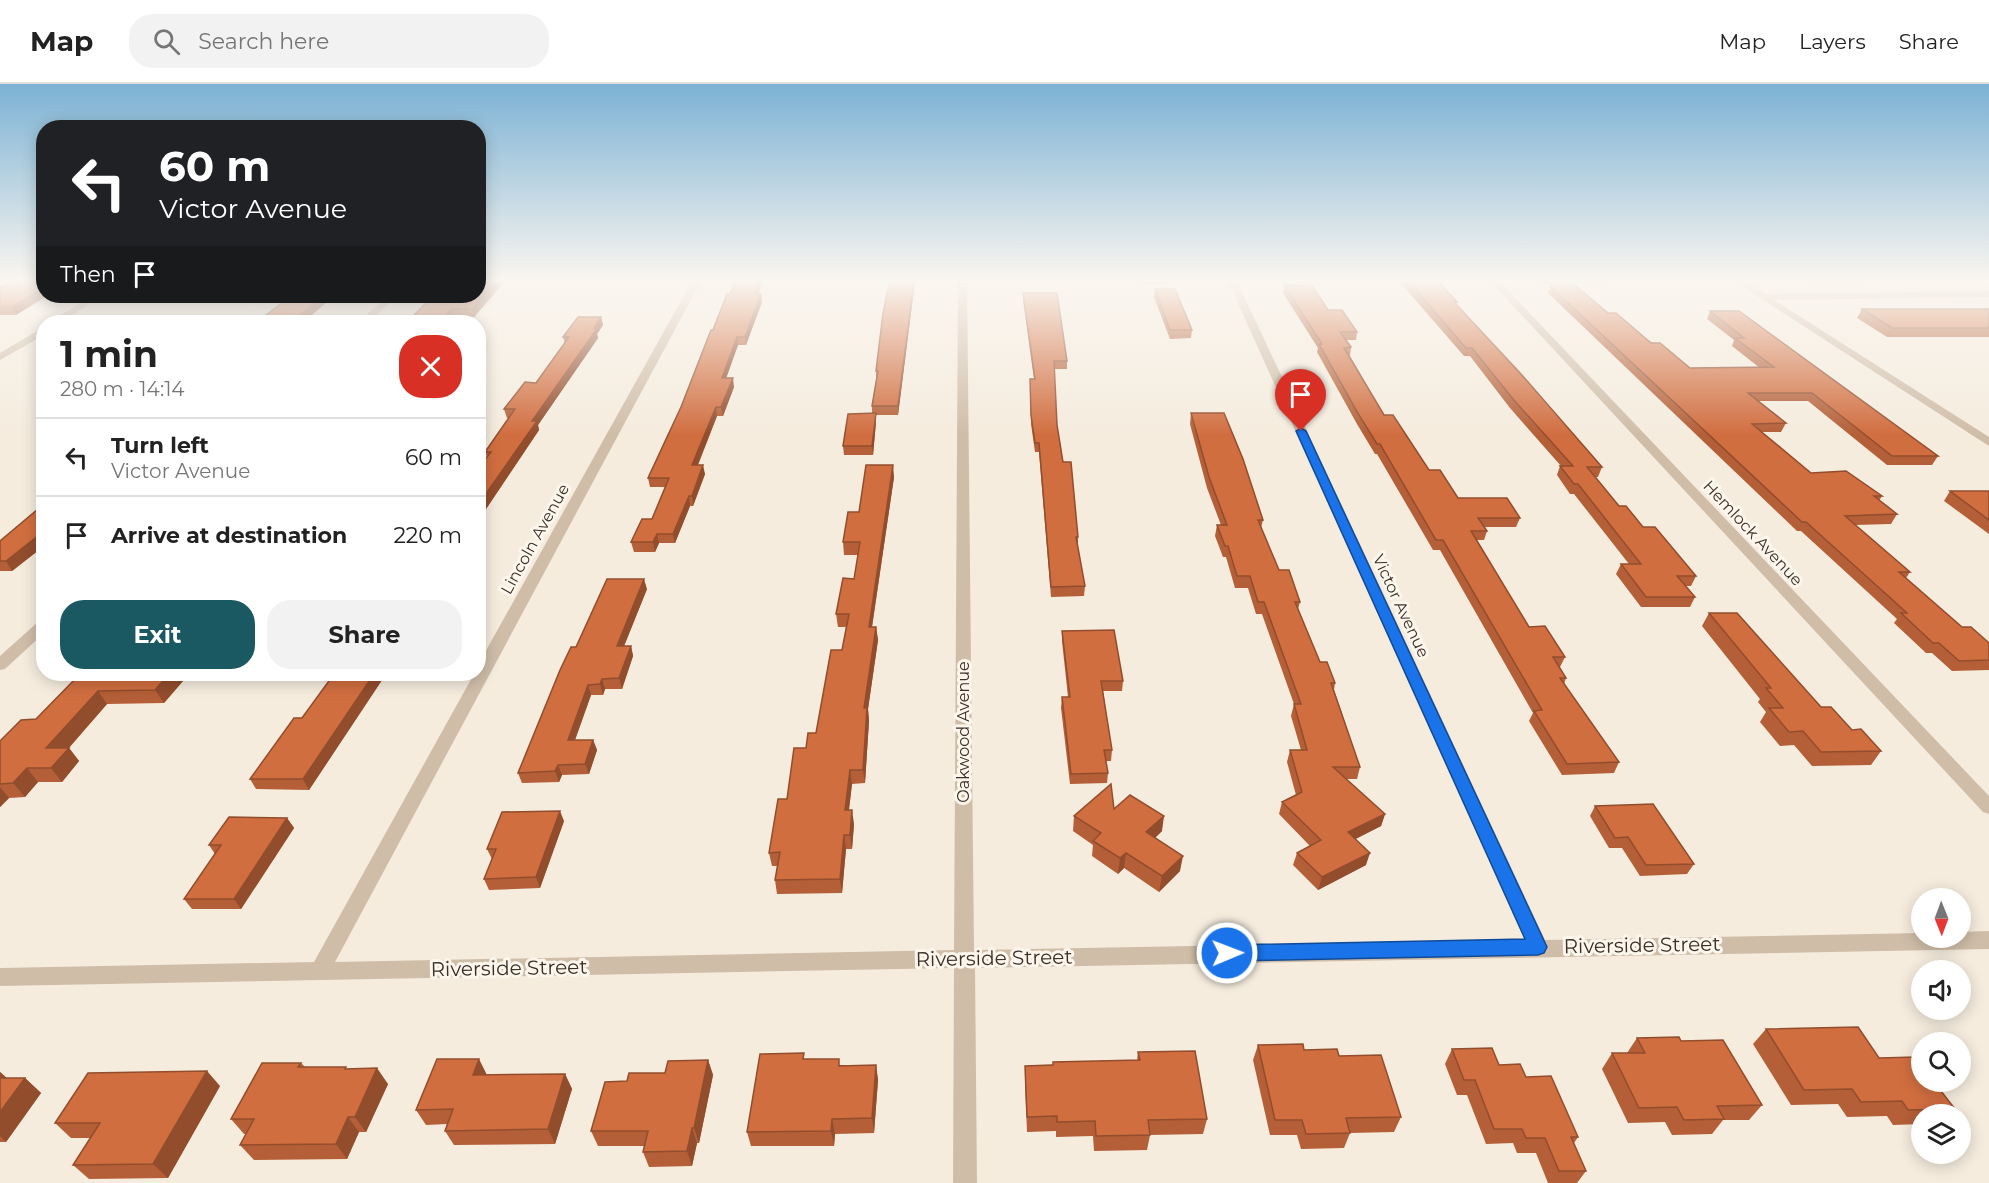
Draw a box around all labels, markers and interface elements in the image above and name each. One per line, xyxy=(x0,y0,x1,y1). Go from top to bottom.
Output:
search box xyxy=(129,14,549,68)
text: Map xyxy=(30,24,93,58)
icon: search xyxy=(150,25,183,58)
text: Search here xyxy=(198,28,329,55)
text: Map xyxy=(1719,29,1766,54)
text: Layers xyxy=(1799,29,1866,54)
text: Share xyxy=(1899,29,1959,54)
text: 60 m xyxy=(159,140,270,192)
icon: left xyxy=(60,144,138,222)
text: Victor Avenue xyxy=(159,192,347,225)
icon: arrive xyxy=(128,258,161,291)
text: Then xyxy=(60,261,116,288)
text: 1 min xyxy=(60,332,158,376)
button: close xyxy=(399,335,462,398)
pin xyxy=(1275,369,1326,431)
text: 280 m · 14:14 xyxy=(60,377,185,401)
icon: arrive xyxy=(1284,378,1317,411)
text: Turn left xyxy=(111,432,209,459)
icon: left xyxy=(60,441,93,474)
text: 60 m xyxy=(405,444,462,471)
text: Victor Avenue xyxy=(111,459,250,483)
street label: Hemlock Avenue xyxy=(1699,476,1807,590)
street label: Lincoln Avenue xyxy=(497,481,573,597)
icon: arrive xyxy=(60,519,93,552)
text: Arrive at destination xyxy=(111,522,347,549)
text: 220 m xyxy=(393,522,462,549)
street label: Victor Avenue xyxy=(1369,551,1433,661)
button: Exit xyxy=(60,600,255,669)
button: Share xyxy=(267,600,462,669)
street label: Oakwood Avenue xyxy=(954,661,973,803)
north arrow xyxy=(1911,888,1971,948)
map controls xyxy=(1911,888,1971,1164)
position arrow xyxy=(1195,921,1259,985)
street label: Riverside Street xyxy=(1563,932,1721,958)
street label: Riverside Street xyxy=(915,945,1073,971)
street label: Riverside Street xyxy=(430,955,588,981)
button: sound xyxy=(1911,960,1971,1020)
button: search xyxy=(1911,1032,1971,1092)
button: layers xyxy=(1911,1104,1971,1164)

